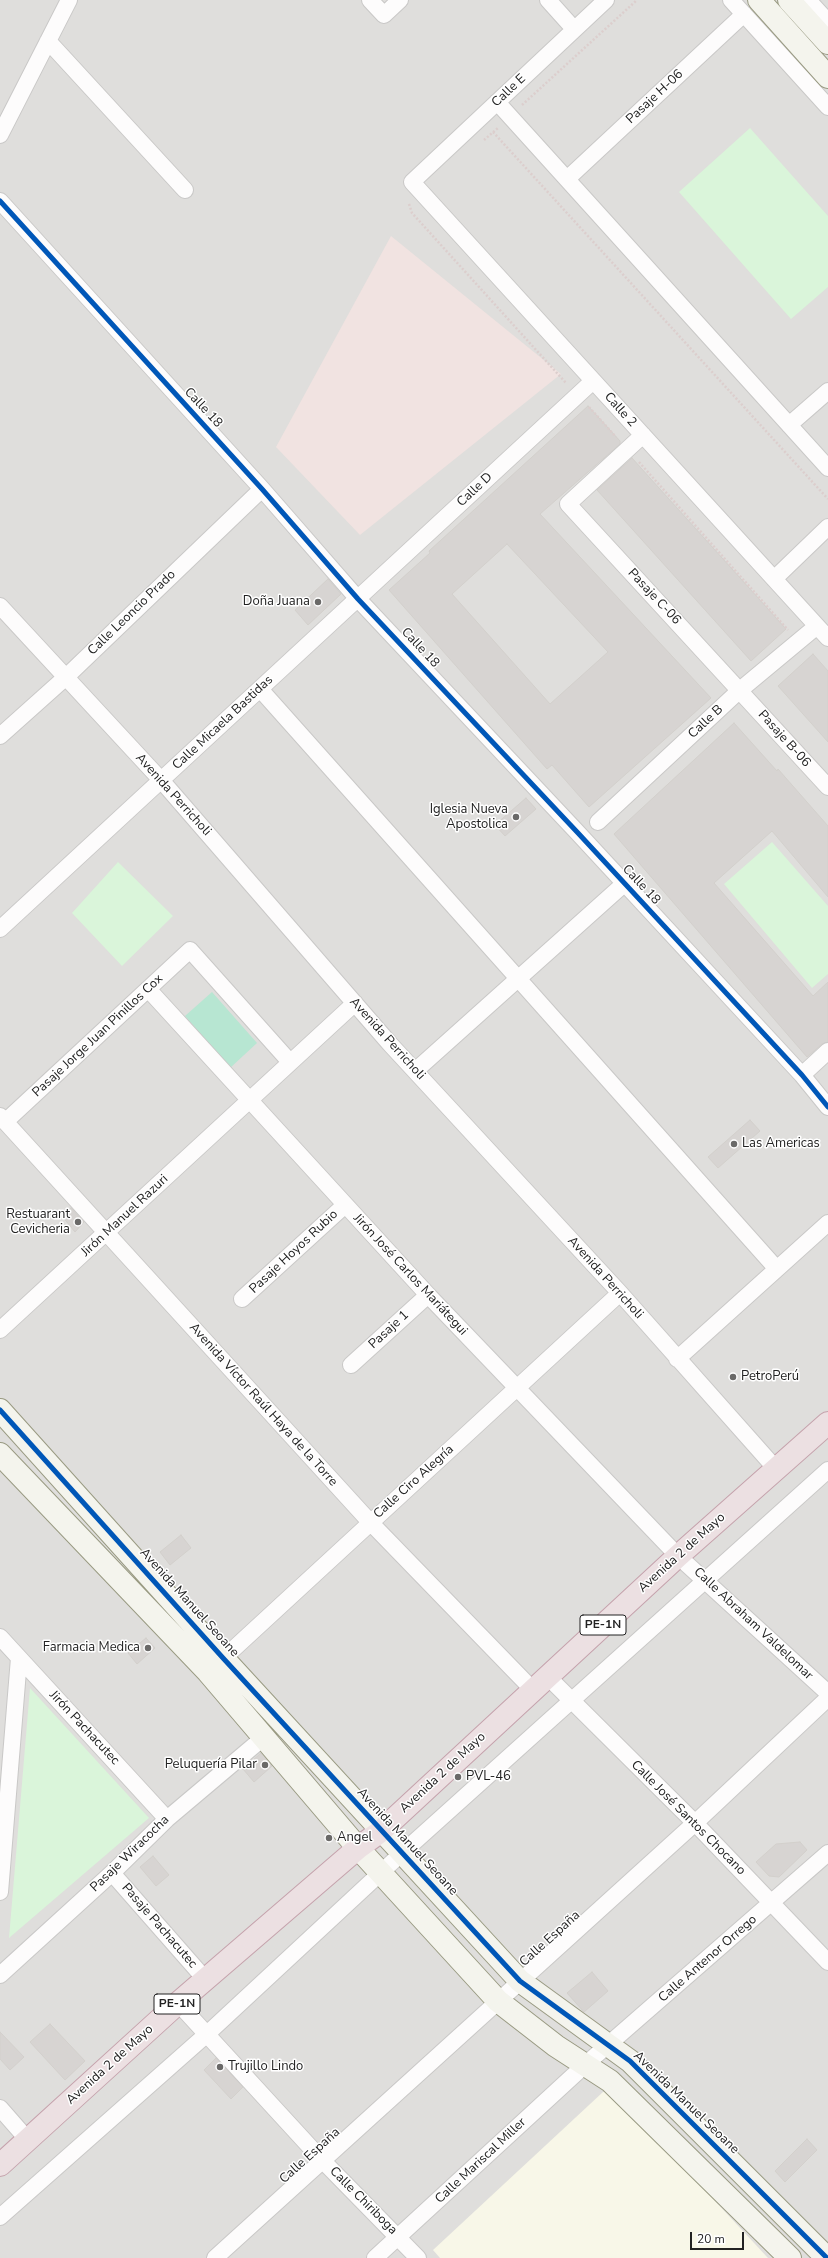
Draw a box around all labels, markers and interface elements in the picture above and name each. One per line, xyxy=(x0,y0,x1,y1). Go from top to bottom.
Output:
street label: Pasaje H-06 xyxy=(623,67,687,127)
street label: Calle E xyxy=(489,71,529,111)
street label: Calle 18 xyxy=(181,385,225,431)
street label: Calle 2 xyxy=(600,390,640,430)
street label: Calle D xyxy=(454,470,496,510)
street label: Pasaje C-06 xyxy=(624,566,684,628)
street label: Calle Leoncio Prado xyxy=(85,567,179,659)
place label: Doña Juana xyxy=(243,594,310,610)
marker: Doña Juana xyxy=(313,597,323,607)
street label: Calle 18 xyxy=(398,625,442,671)
street label: Calle Micaela Bastidas xyxy=(170,672,276,774)
street label: Calle B xyxy=(685,702,727,742)
street label: Pasaje B-06 xyxy=(754,707,814,771)
street label: Avenida Perricholi xyxy=(132,751,214,839)
place label: Iglesia Nueva Apostolica xyxy=(430,802,508,833)
marker: Iglesia Nueva Apostolica xyxy=(511,812,521,822)
street label: Calle 18 xyxy=(619,862,663,908)
street label: Pasaje Jorge Juan Pinillos Cox xyxy=(30,971,166,1101)
street label: Avenida Perricholi xyxy=(346,995,428,1083)
place label: Las Americas xyxy=(742,1136,820,1152)
marker: Las Americas xyxy=(729,1139,739,1149)
street label: Jirón Manuel Razuri xyxy=(78,1172,172,1260)
place label: Restuarant Cevicheria xyxy=(6,1207,70,1238)
street label: Pasaje Hoyos Rubio xyxy=(246,1207,342,1297)
street label: Jirón José Carlos Mariátegui xyxy=(350,1211,470,1339)
marker: Restuarant Cevicheria xyxy=(73,1217,83,1227)
street label: Avenida Perricholi xyxy=(564,1234,646,1322)
street label: Pasaje 1 xyxy=(366,1308,412,1352)
street label: Avenida Víctor Raúl Haya de la Torre xyxy=(186,1320,340,1490)
place label: PetroPerú xyxy=(741,1369,799,1385)
marker: PetroPerú xyxy=(728,1372,738,1382)
street label: Calle Ciro Alegría xyxy=(371,1442,457,1522)
street label: Avenida 2 de Mayo xyxy=(635,1510,729,1596)
street label: Avenida Manuel Seoane xyxy=(136,1545,242,1661)
street label: Calle Abraham Valdelomar xyxy=(690,1565,816,1683)
road number: PE-1N xyxy=(580,1615,626,1635)
place label: Farmacia Medica xyxy=(43,1640,140,1656)
marker: Farmacia Medica xyxy=(143,1643,153,1653)
street label: Jirón Pachacutec xyxy=(46,1688,122,1768)
street label: Avenida 2 de Mayo xyxy=(397,1729,489,1817)
place label: Peluquería Pilar xyxy=(165,1757,257,1773)
street label: Calle José Santos Chocano xyxy=(627,1757,749,1879)
marker: Peluquería Pilar xyxy=(260,1760,270,1770)
place label: PVL-46 xyxy=(466,1769,511,1785)
marker: PVL-46 xyxy=(453,1772,463,1782)
street label: Avenida Manuel Seoane xyxy=(353,1785,461,1899)
street label: Pasaje Wiracocha xyxy=(87,1812,173,1896)
place label: Angel xyxy=(337,1830,372,1846)
marker: Angel xyxy=(324,1833,334,1843)
street label: Pasaje Pachacutec xyxy=(118,1880,200,1972)
street label: Calle España xyxy=(517,1908,583,1970)
street label: Calle Antenor Orrego xyxy=(656,1912,760,2006)
road number: PE-1N xyxy=(154,1994,200,2014)
street label: Avenida 2 de Mayo xyxy=(63,2022,157,2108)
street label: Avenida Manuel Seoane xyxy=(630,2048,742,2158)
place label: Trujillo Lindo xyxy=(228,2059,303,2075)
marker: Trujillo Lindo xyxy=(215,2062,225,2072)
street label: Calle Mariscal Miller xyxy=(432,2115,530,2207)
street label: Calle España xyxy=(277,2125,343,2187)
street label: Calle Chiriboga xyxy=(326,2164,400,2238)
scale bar xyxy=(692,2224,746,2250)
text: 20 m xyxy=(697,2231,725,2247)

